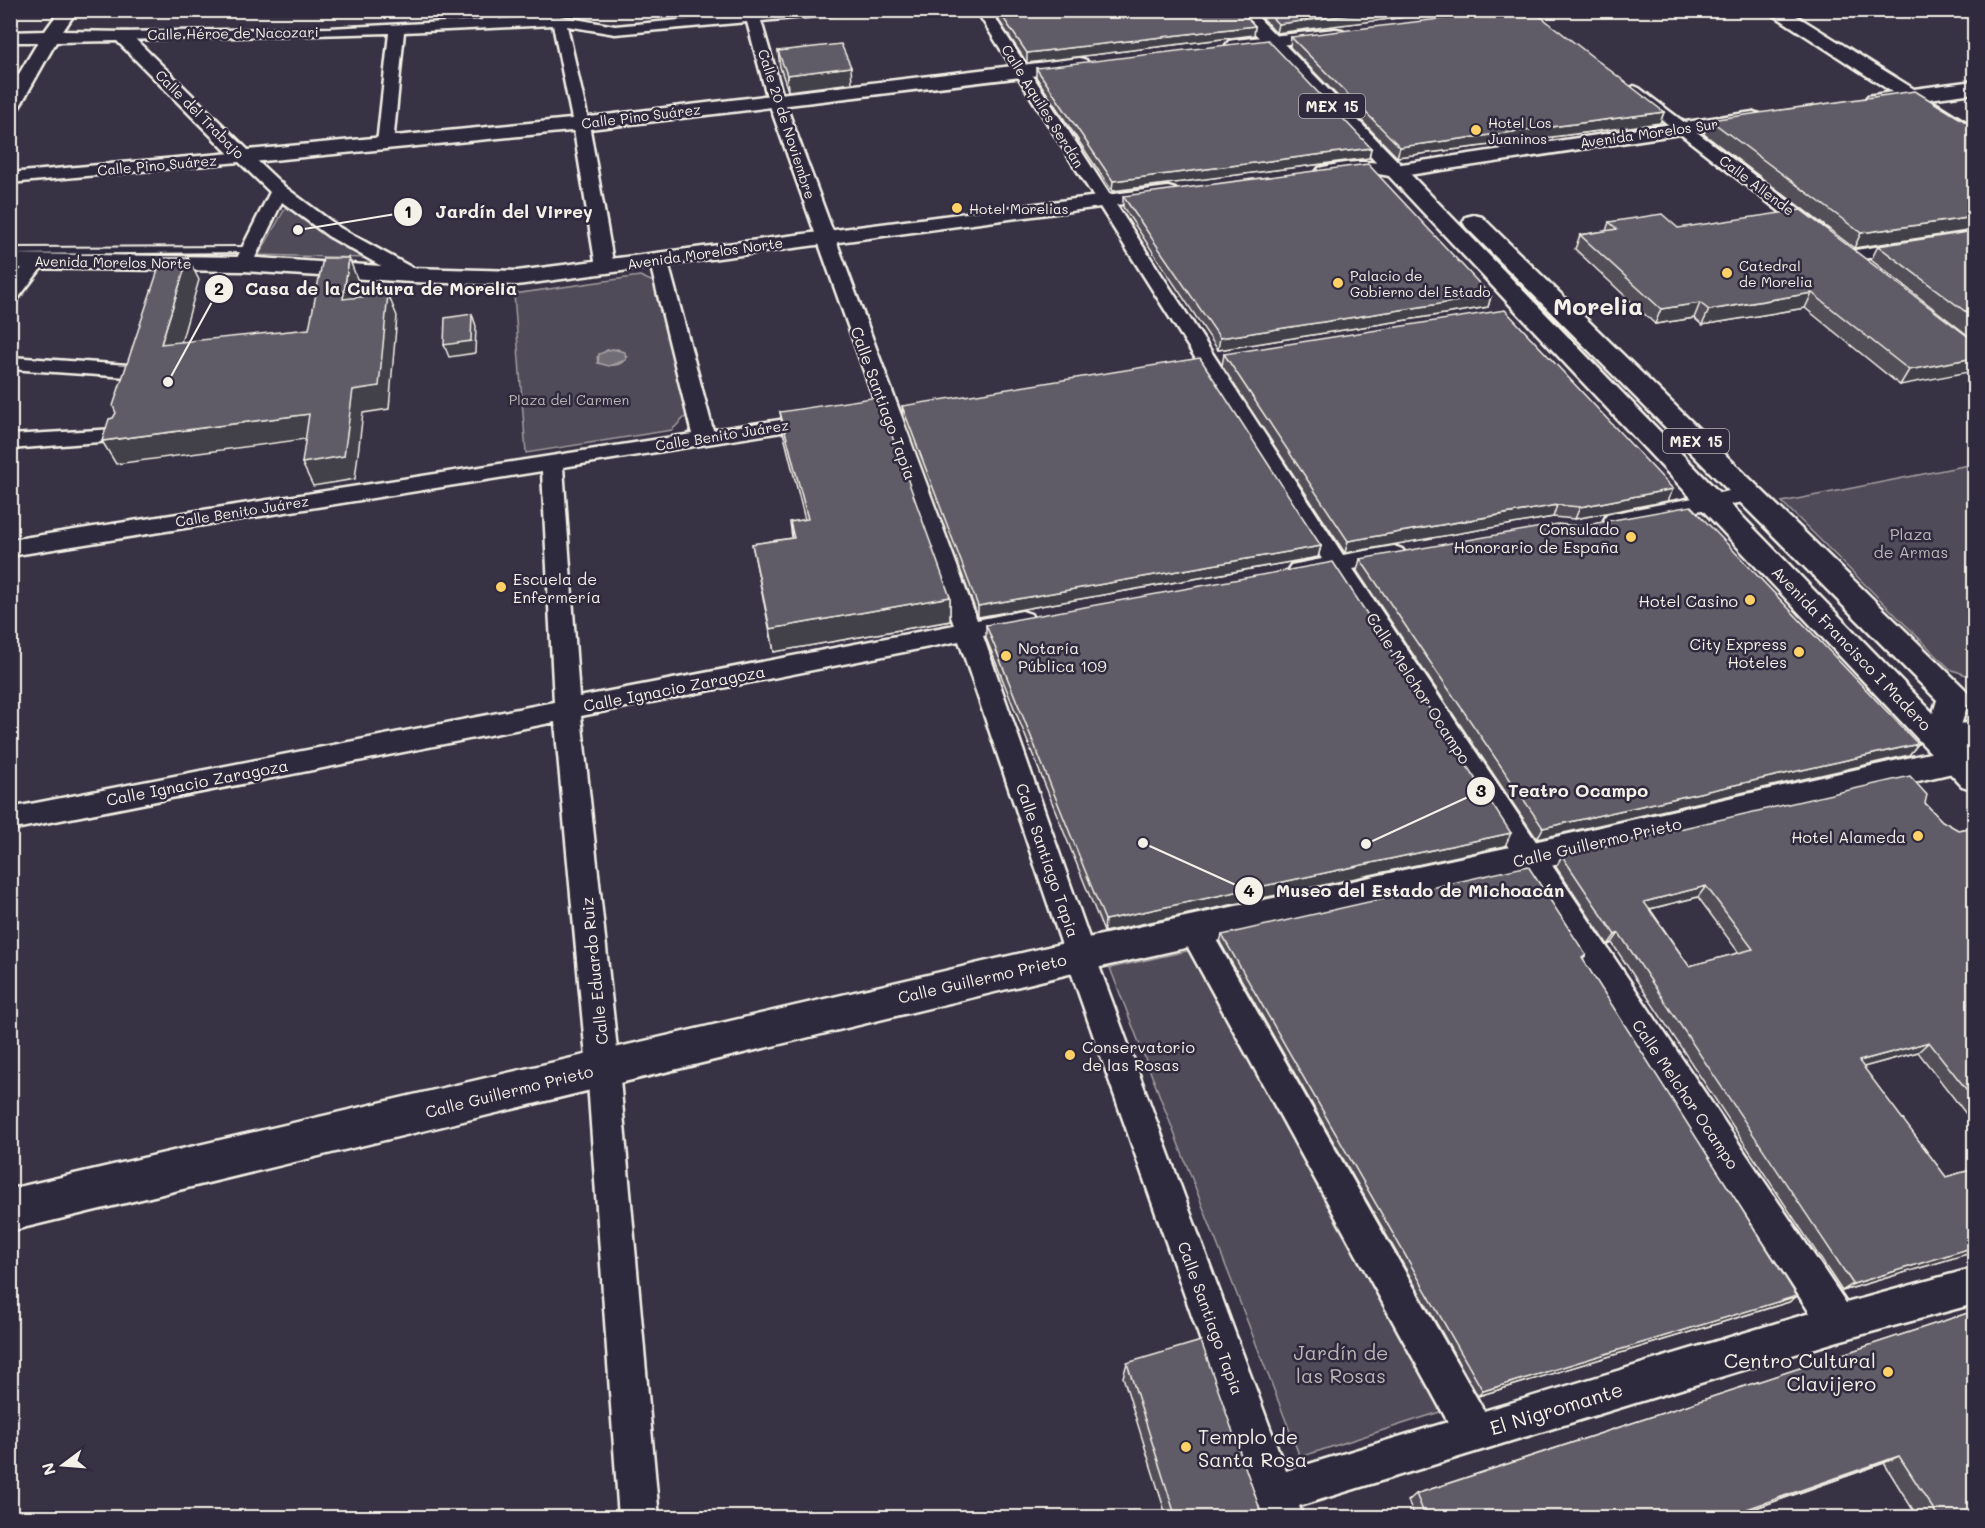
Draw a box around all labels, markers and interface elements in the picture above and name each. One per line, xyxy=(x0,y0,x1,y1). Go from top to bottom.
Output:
street label: Calle Héroe de Nacozari xyxy=(147,22,319,44)
street label: Calle Aquiles Serdán xyxy=(997,41,1089,171)
street label: Calle 20 de Noviembre xyxy=(754,47,820,201)
street label: Calle del Trabajo xyxy=(151,65,249,163)
road number: MEX 15 xyxy=(1299,94,1365,118)
street label: Calle Pino Suárez xyxy=(580,99,702,133)
place label: Hotel Los Juaninos xyxy=(1488,113,1552,148)
street label: Avenida Morelos Sur xyxy=(1579,114,1719,152)
marker: Hotel Los Juaninos xyxy=(1469,123,1483,137)
street label: Calle Pino Suárez xyxy=(96,150,218,180)
street label: Calle Allende xyxy=(1716,150,1798,220)
callout: Jardín del Virrey xyxy=(393,194,605,230)
text: 1 xyxy=(404,199,412,223)
text: Jardín del Virrey xyxy=(435,199,593,223)
place label: Hotel Morelias xyxy=(969,199,1069,218)
marker: Hotel Morelias xyxy=(950,201,964,215)
street label: Avenida Morelos Norte xyxy=(626,233,784,273)
street label: Avenida Morelos Norte xyxy=(34,251,192,273)
place label: Catedral de Morelia xyxy=(1739,256,1813,291)
place label: Palacio de Gobierno del Estado xyxy=(1350,266,1491,301)
marker: Catedral de Morelia xyxy=(1720,266,1734,280)
callout: Casa de la Cultura de Morelia xyxy=(204,271,529,307)
text: 2 xyxy=(214,276,224,300)
text: Casa de la Cultura de Morelia xyxy=(245,276,517,300)
marker: Palacio de Gobierno del Estado xyxy=(1331,276,1345,290)
district label: Morelia xyxy=(1553,290,1643,321)
street label: Calle Santiago Tapia xyxy=(846,323,922,483)
park label: Plaza del Carmen xyxy=(509,390,629,409)
street label: Calle Benito Juárez xyxy=(654,415,790,455)
road number: MEX 15 xyxy=(1663,429,1729,453)
street label: Calle Benito Juárez xyxy=(174,491,310,531)
place label: Consulado Honorario de España xyxy=(1453,518,1619,557)
park label: Plaza de Armas xyxy=(1874,523,1948,562)
marker: Consulado Honorario de España xyxy=(1624,530,1638,544)
street label: Avenida Francisco I Madero xyxy=(1768,561,1936,735)
place label: Escuela de Enfermería xyxy=(513,568,601,607)
marker: Escuela de Enfermería xyxy=(494,580,508,594)
place label: Hotel Casino xyxy=(1639,590,1738,611)
marker: Hotel Casino xyxy=(1743,593,1757,607)
street label: Calle Melchor Ocampo xyxy=(1362,608,1476,768)
place label: City Express Hoteles xyxy=(1689,633,1787,672)
place label: Notaría Pública 109 xyxy=(1018,637,1107,676)
marker: City Express Hoteles xyxy=(1792,645,1806,659)
marker: Notaría Pública 109 xyxy=(999,649,1013,663)
street label: Calle Ignacio Zaragoza xyxy=(581,660,767,716)
street label: Calle Ignacio Zaragoza xyxy=(104,754,290,810)
callout: Teatro Ocampo xyxy=(1466,773,1660,809)
text: 3 xyxy=(1476,778,1487,802)
text: Teatro Ocampo xyxy=(1508,778,1648,802)
street label: Calle Santiago Tapia xyxy=(1012,780,1084,940)
street label: Calle Guillermo Prieto xyxy=(1511,812,1683,872)
place label: Hotel Alameda xyxy=(1791,826,1906,847)
marker: Hotel Alameda xyxy=(1911,829,1925,843)
callout: Museo del Estado de Michoacán xyxy=(1234,873,1576,909)
text: 4 xyxy=(1243,878,1255,902)
text: Museo del Estado de Michoacán xyxy=(1276,878,1564,902)
street label: Calle Eduardo Ruiz xyxy=(576,896,612,1046)
street label: Calle Guillermo Prieto xyxy=(896,948,1068,1008)
street label: Calle Melchor Ocampo xyxy=(1628,1015,1744,1173)
place label: Conservatorio de las Rosas xyxy=(1082,1036,1195,1075)
marker: Conservatorio de las Rosas xyxy=(1063,1048,1077,1062)
street label: Calle Guillermo Prieto xyxy=(423,1060,595,1122)
street label: Calle Santiago Tapia xyxy=(1173,1238,1249,1398)
park label: Jardín de las Rosas xyxy=(1294,1339,1388,1388)
place label: Centro Cultural Clavijero xyxy=(1724,1347,1876,1396)
marker: Centro Cultural Clavijero xyxy=(1881,1365,1895,1379)
street label: El Nigromante xyxy=(1486,1375,1626,1441)
place label: Templo de Santa Rosa xyxy=(1198,1423,1307,1472)
north arrow xyxy=(33,1435,93,1495)
marker: Templo de Santa Rosa xyxy=(1179,1440,1193,1454)
text: N xyxy=(36,1461,60,1478)

